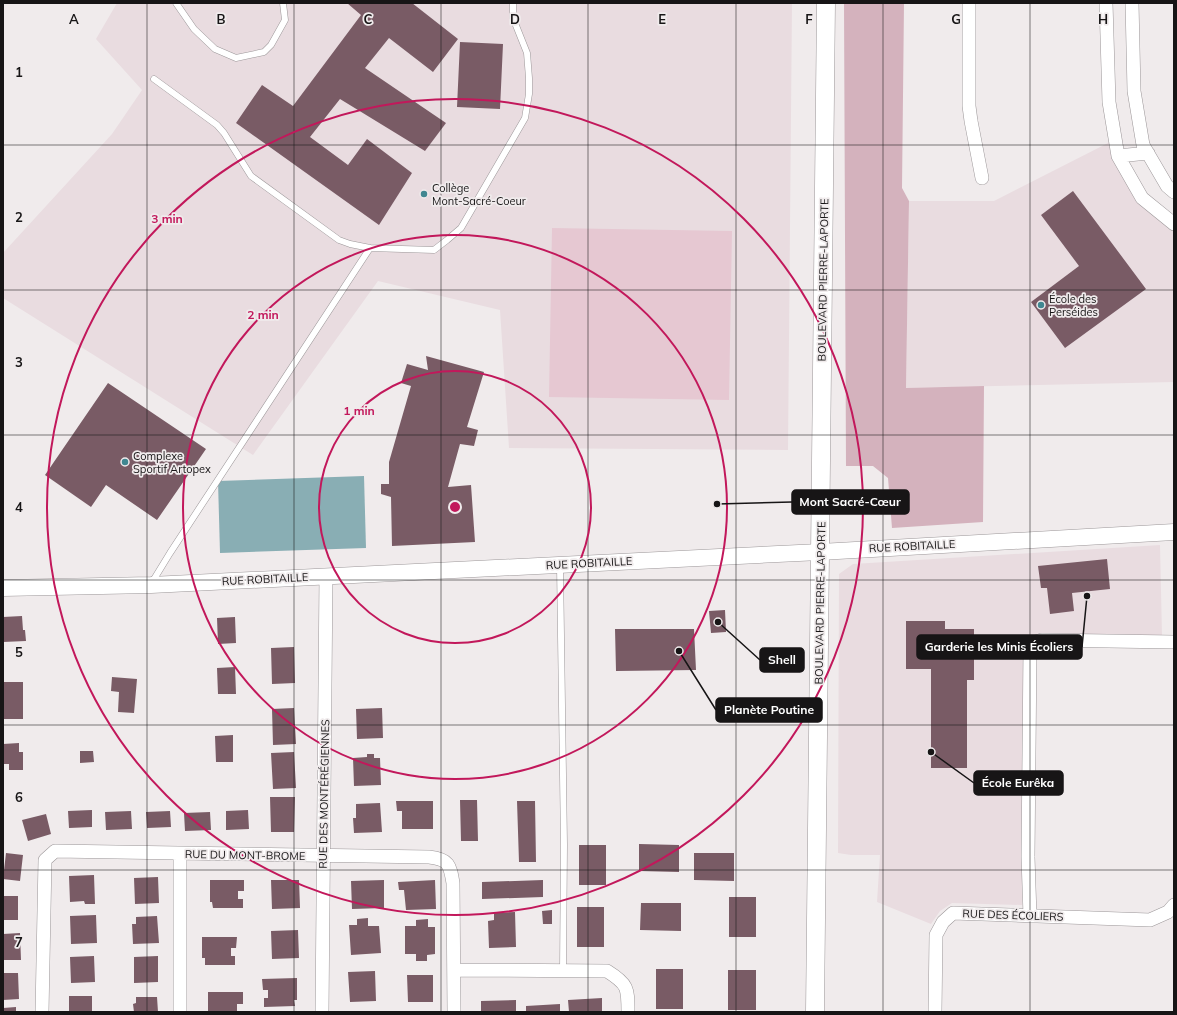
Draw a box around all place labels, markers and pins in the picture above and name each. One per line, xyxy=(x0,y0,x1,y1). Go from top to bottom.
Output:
place label: Collège Mont-Sacré-Coeur xyxy=(432,181,526,208)
marker: Collège Mont-Sacré-Coeur xyxy=(419,189,429,199)
place label: École des Perséides xyxy=(1049,292,1098,319)
marker: École des Perséides xyxy=(1036,300,1046,310)
place label: Complexe Sportif Artopex xyxy=(133,449,211,476)
marker: Complexe Sportif Artopex xyxy=(120,457,130,467)
callout: Mont Sacré-Cœur xyxy=(792,490,909,514)
centre of rings xyxy=(448,500,462,514)
callout: Garderie les Minis Écoliers xyxy=(917,635,1082,659)
callout: Shell xyxy=(760,648,804,672)
callout: Planète Poutine xyxy=(716,698,822,722)
callout: École Eurêka xyxy=(974,771,1063,795)

